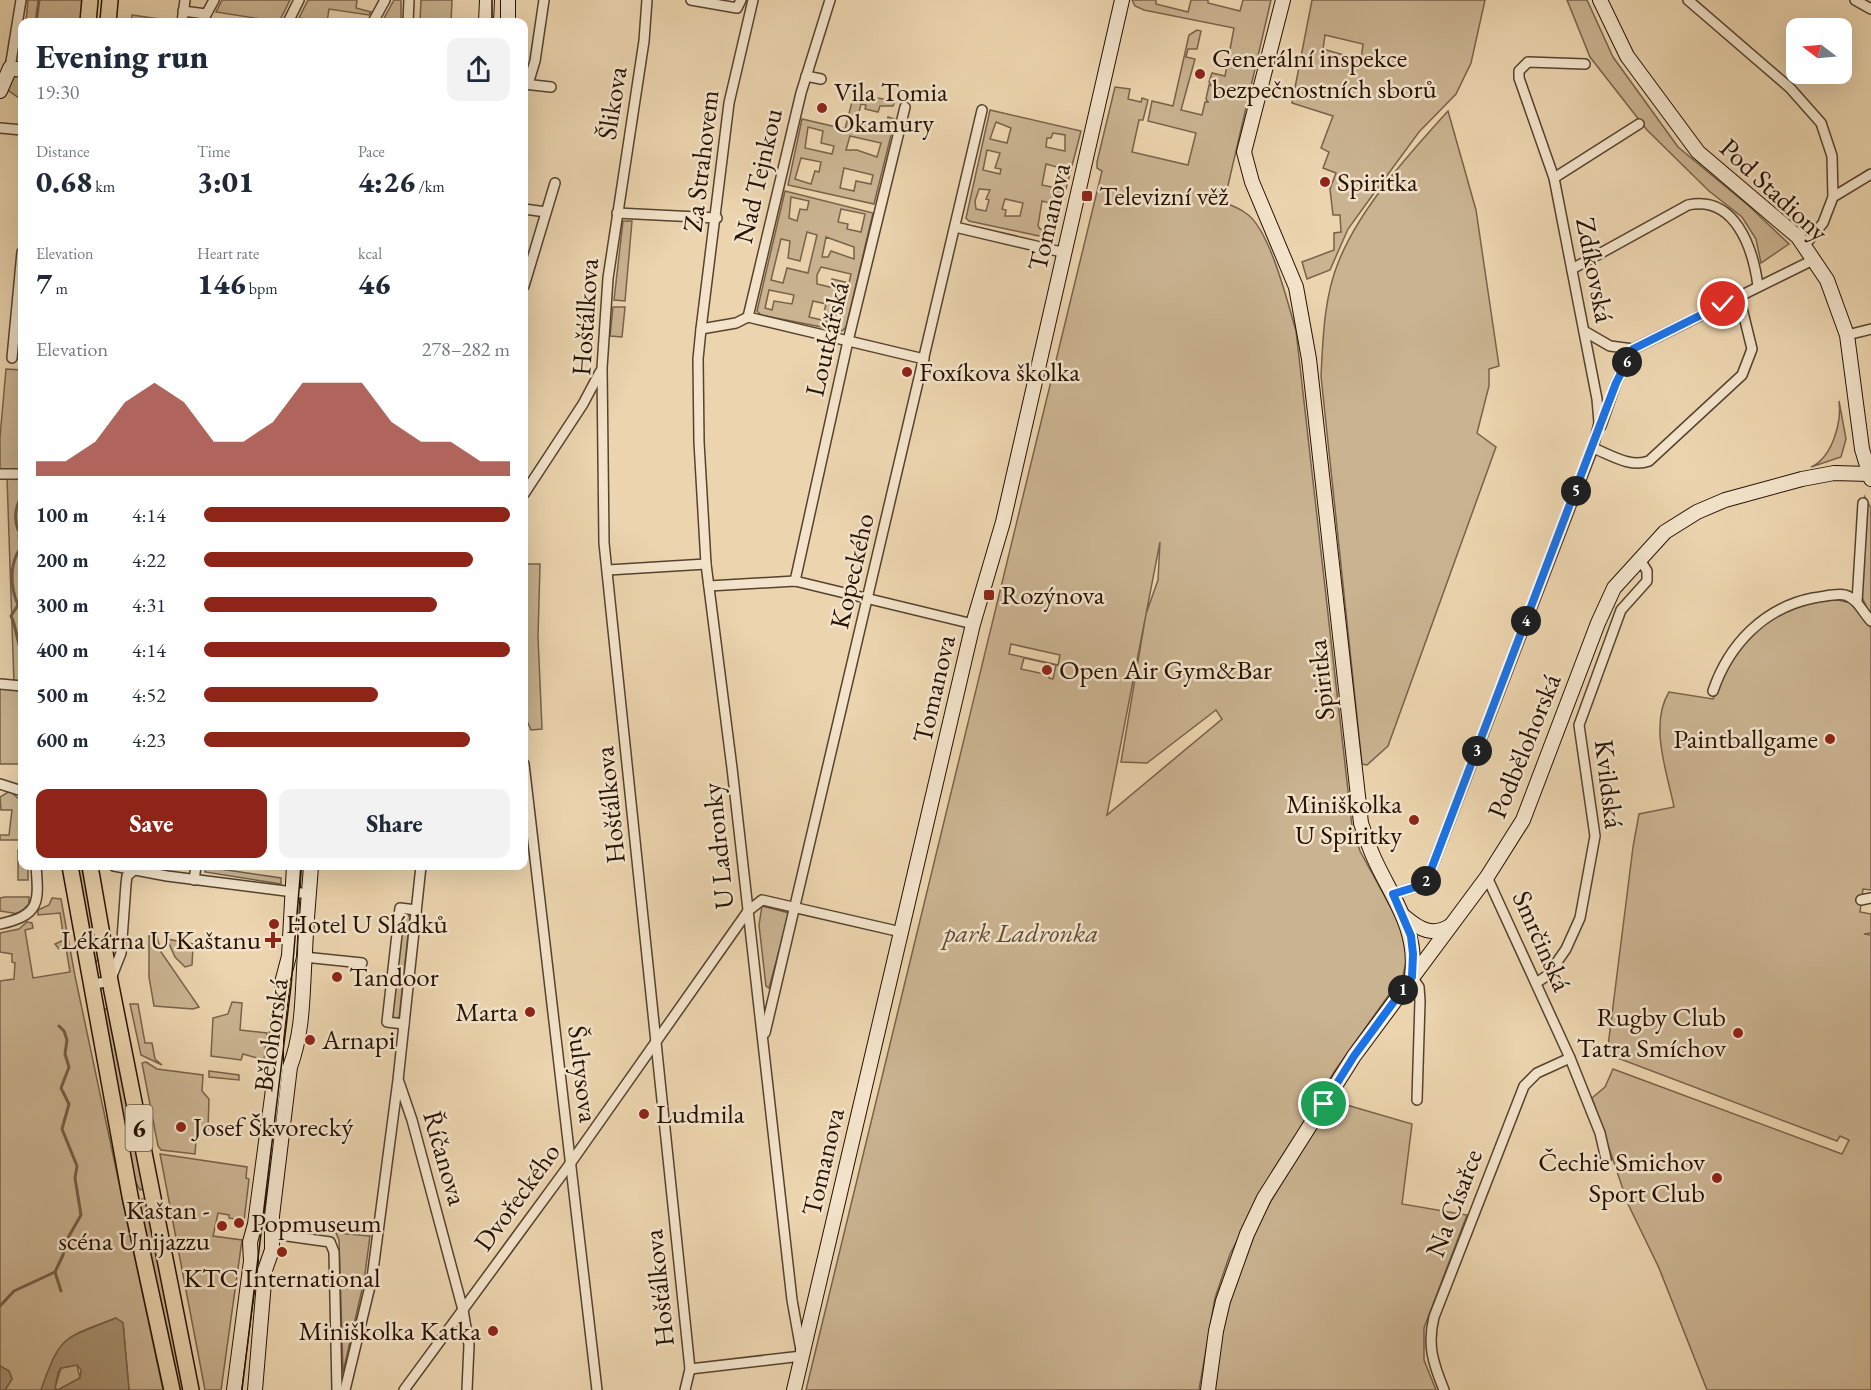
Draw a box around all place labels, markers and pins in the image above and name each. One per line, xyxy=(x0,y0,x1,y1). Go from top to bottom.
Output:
place label: Generální inspekce bezpečnostních sborů xyxy=(1212,40,1437,106)
marker: Generální inspekce bezpečnostních sborů xyxy=(1193,67,1207,81)
place label: Vila Tomia Okamury xyxy=(834,74,948,140)
marker: Vila Tomia Okamury xyxy=(815,101,829,115)
place label: Spiritka xyxy=(1337,164,1418,199)
marker: Spiritka xyxy=(1318,175,1332,189)
place label: Televizní věž xyxy=(1099,178,1229,213)
marker: Televizní věž xyxy=(1080,189,1094,203)
pin xyxy=(1697,278,1748,329)
pin: 6 xyxy=(1612,347,1642,377)
place label: Foxíkova školka xyxy=(919,354,1080,389)
marker: Foxíkova školka xyxy=(900,365,914,379)
pin: 5 xyxy=(1561,476,1591,506)
place label: Rozýnova xyxy=(1001,577,1105,612)
marker: Rozýnova xyxy=(982,588,996,602)
pin: 4 xyxy=(1511,606,1541,636)
place label: Open Air Gym&Bar xyxy=(1059,652,1272,687)
marker: Open Air Gym&Bar xyxy=(1040,663,1054,677)
place label: Paintballgame xyxy=(1673,721,1818,756)
marker: Paintballgame xyxy=(1823,732,1837,746)
pin: 3 xyxy=(1462,736,1492,766)
place label: Miniškolka U Spiritky xyxy=(1286,786,1402,852)
marker: Miniškolka U Spiritky xyxy=(1407,813,1421,827)
pin: 2 xyxy=(1411,866,1441,896)
place label: Hotel U Sládků xyxy=(286,906,448,941)
marker: Hotel U Sládků xyxy=(267,917,281,931)
place label: Lékárna U Kaštanu xyxy=(61,922,261,957)
marker: Lékárna U Kaštanu xyxy=(266,933,280,947)
place label: Tandoor xyxy=(349,959,439,994)
marker: Tandoor xyxy=(330,970,344,984)
pin: 1 xyxy=(1388,975,1418,1005)
place label: Marta xyxy=(455,994,518,1029)
place label: Rugby Club Tatra Smíchov xyxy=(1576,999,1726,1065)
marker: Marta xyxy=(523,1005,537,1019)
place label: Arnapi xyxy=(321,1022,396,1057)
marker: Rugby Club Tatra Smíchov xyxy=(1731,1026,1745,1040)
marker: Arnapi xyxy=(303,1033,317,1047)
pin xyxy=(1298,1078,1349,1129)
place label: Ludmila xyxy=(656,1096,745,1131)
marker: Ludmila xyxy=(637,1107,651,1121)
place label: Josef Škvorecký xyxy=(191,1109,353,1144)
marker: Josef Škvorecký xyxy=(174,1120,188,1134)
place label: Čechie Smichov Sport Club xyxy=(1538,1144,1705,1210)
marker: Čechie Smichov Sport Club xyxy=(1710,1171,1724,1185)
place label: Kaštan - scéna Unijazzu xyxy=(58,1192,210,1258)
place label: Popmuseum xyxy=(251,1205,382,1240)
marker: Popmuseum xyxy=(232,1216,246,1230)
marker: Kaštan - scéna Unijazzu xyxy=(215,1219,229,1233)
marker: KTC International xyxy=(275,1245,289,1259)
place label: KTC International xyxy=(184,1260,380,1295)
place label: Miniškolka Katka xyxy=(298,1313,481,1348)
marker: Miniškolka Katka xyxy=(486,1324,500,1338)

